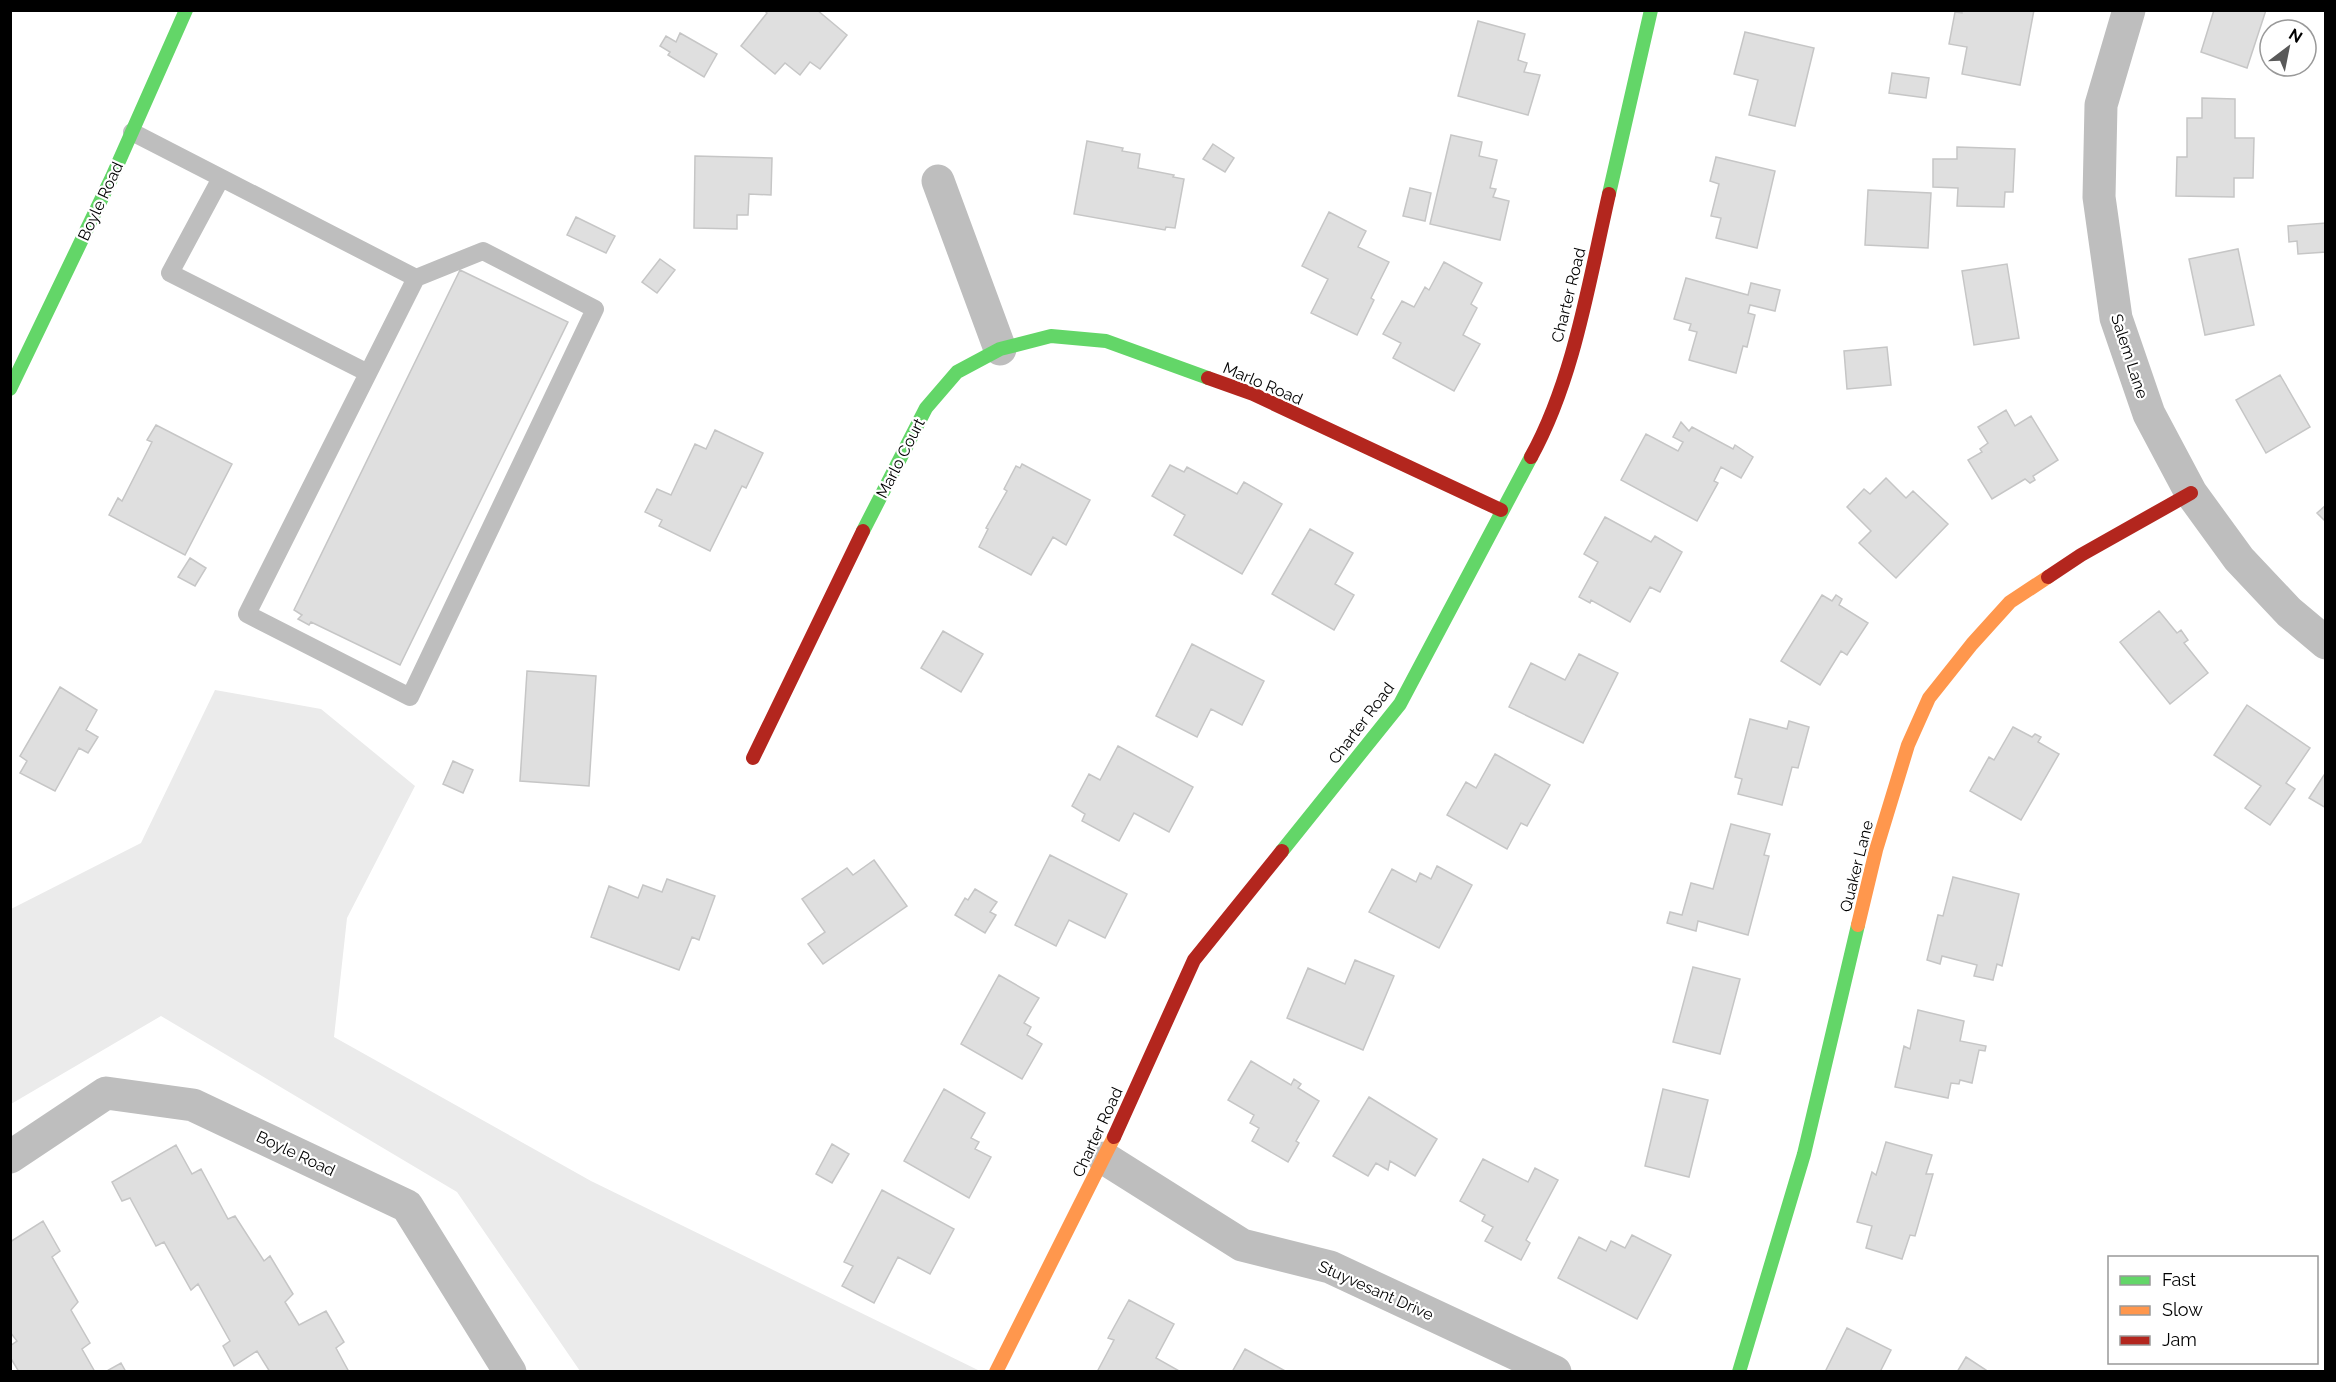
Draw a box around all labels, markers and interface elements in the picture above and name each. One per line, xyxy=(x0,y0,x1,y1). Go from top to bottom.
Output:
north arrow xyxy=(2258,18,2318,78)
text: N xyxy=(2285,24,2306,47)
street label: Boyle Road xyxy=(74,159,127,244)
street label: Charter Road xyxy=(1548,246,1589,344)
street label: Salem Lane xyxy=(2107,311,2152,401)
street label: Marlo Road xyxy=(1220,358,1306,409)
street label: Marlo Court xyxy=(872,414,929,501)
street label: Charter Road xyxy=(1325,679,1398,768)
street label: Quaker Lane xyxy=(1836,818,1877,914)
street label: Charter Road xyxy=(1068,1084,1127,1180)
street label: Boyle Road xyxy=(253,1127,338,1180)
legend xyxy=(2108,1256,2318,1364)
street label: Stuyvesant Drive xyxy=(1315,1257,1436,1324)
text: Fast xyxy=(2162,1269,2196,1290)
text: Slow xyxy=(2162,1299,2203,1320)
text: Jam xyxy=(2162,1329,2197,1350)

